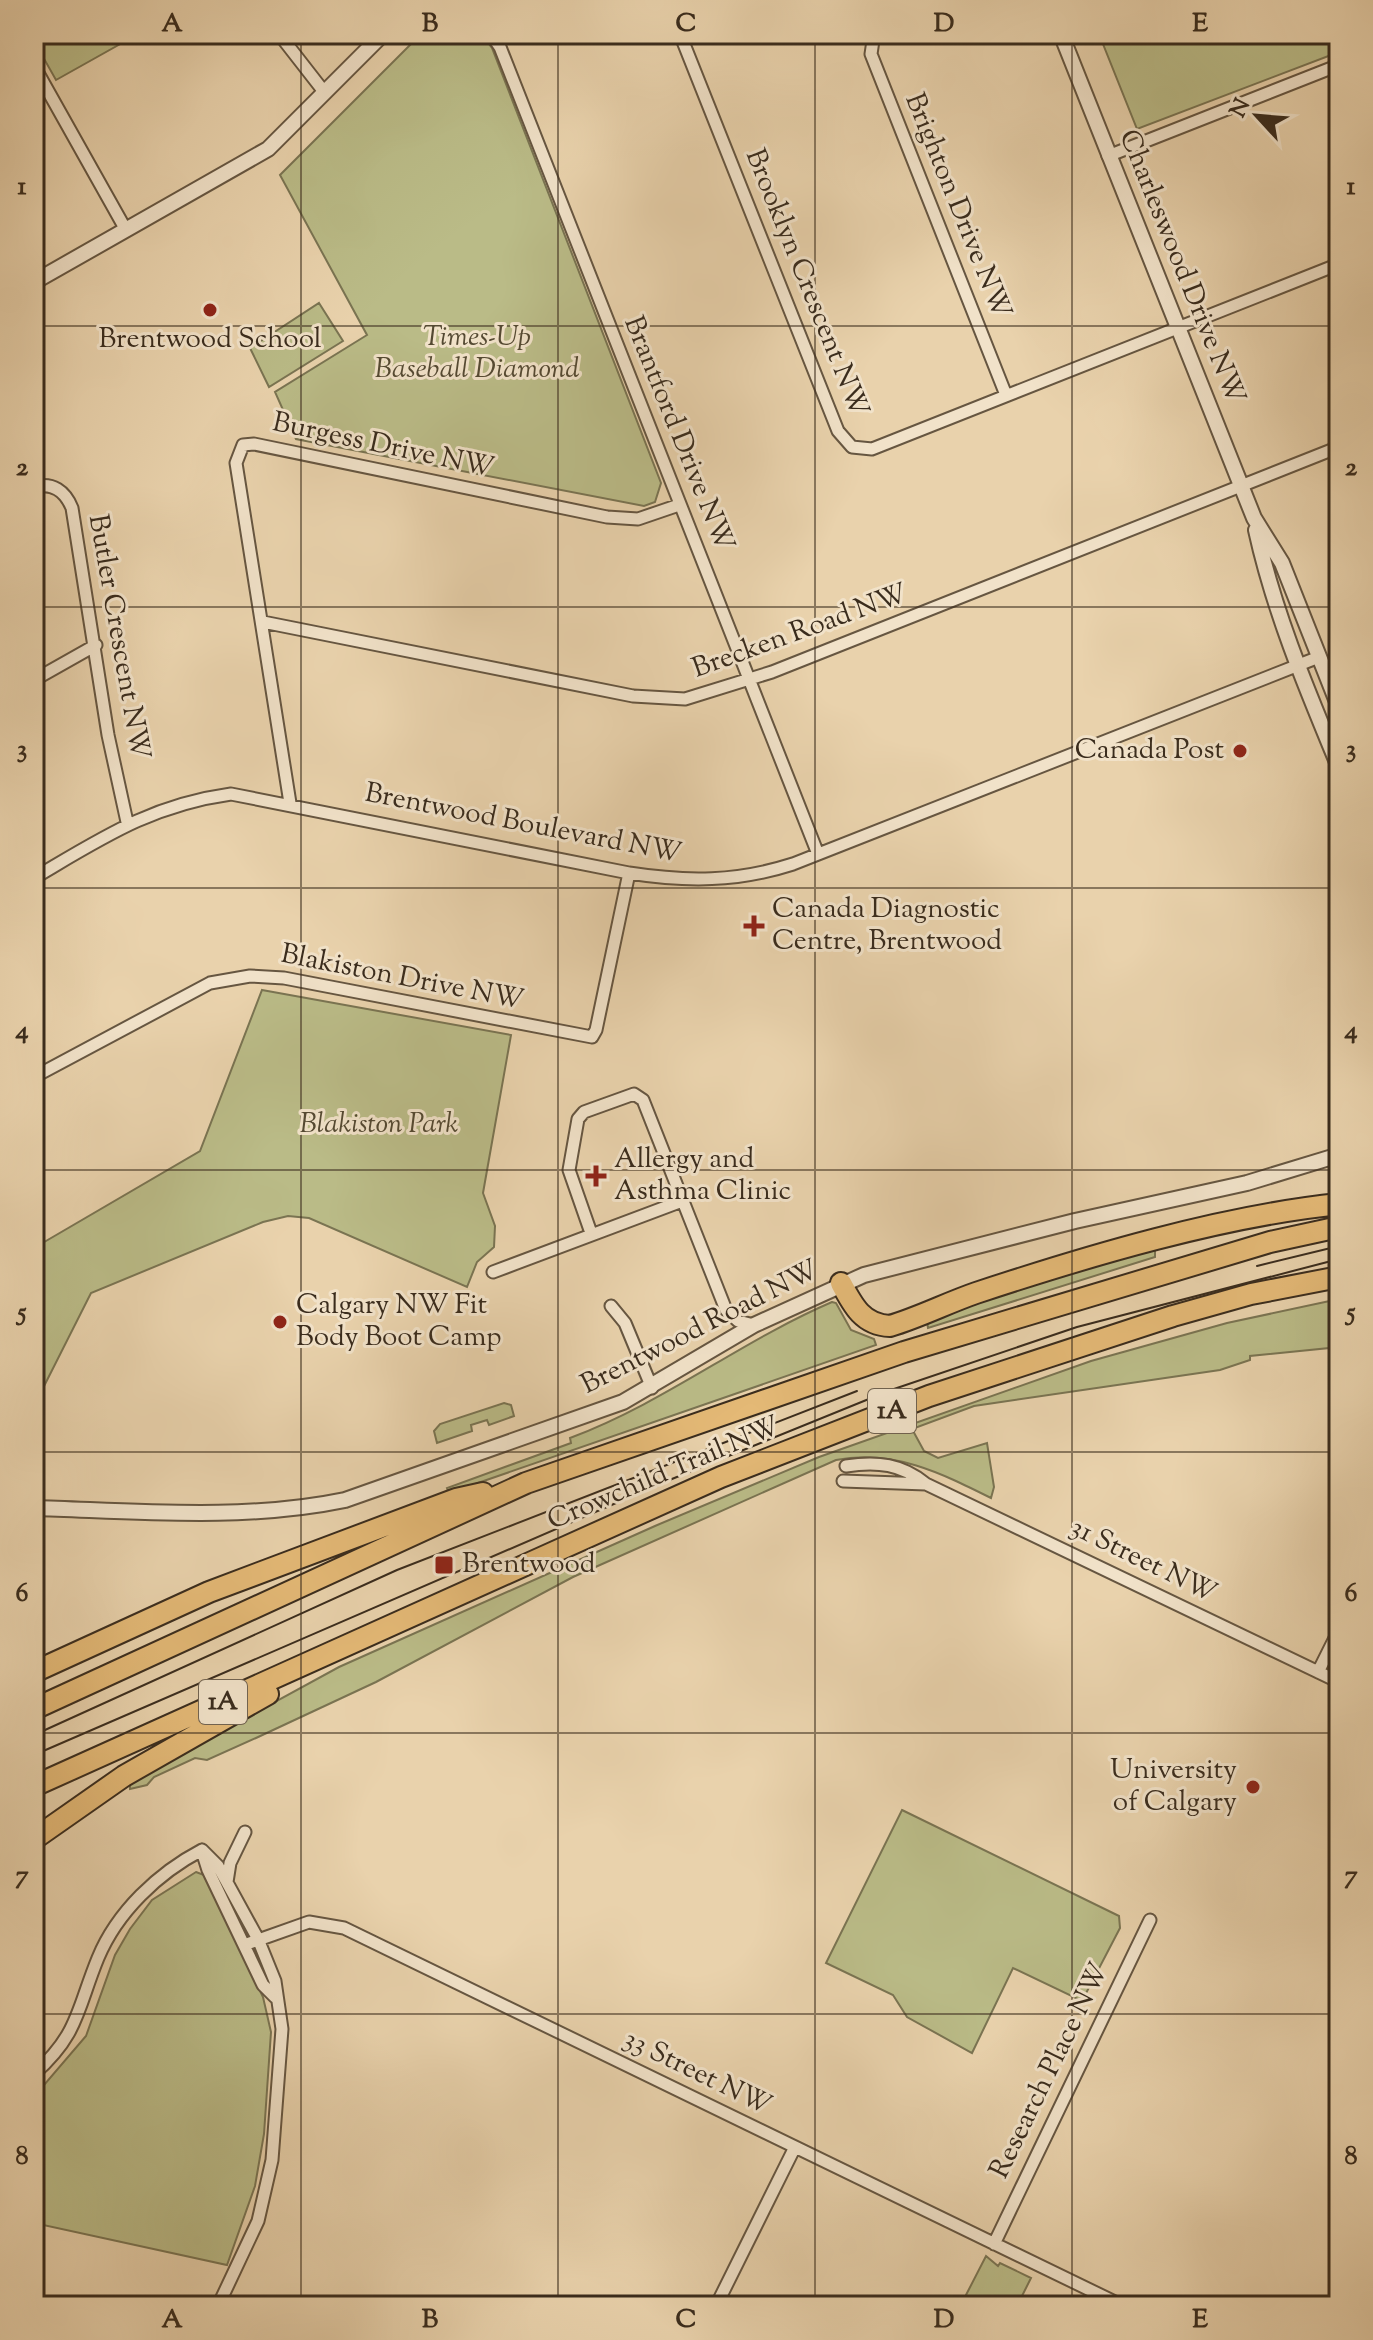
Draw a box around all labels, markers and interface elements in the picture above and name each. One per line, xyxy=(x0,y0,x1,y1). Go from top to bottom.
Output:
text: A xyxy=(161,6,183,43)
text: B xyxy=(422,6,439,43)
text: C xyxy=(676,6,696,43)
text: D xyxy=(934,6,954,43)
text: E xyxy=(1192,6,1208,43)
north arrow xyxy=(1217,76,1297,156)
street label: Brighton Drive NW xyxy=(894,87,1020,325)
text: N xyxy=(1223,93,1260,123)
street label: Charleswood Drive NW xyxy=(1108,124,1254,410)
street label: Brooklyn Crescent NW xyxy=(734,143,878,423)
text: 1 xyxy=(18,169,27,206)
text: 1 xyxy=(1347,169,1356,206)
marker: Brentwood School xyxy=(201,301,219,319)
street label: Brantford Drive NW xyxy=(613,310,743,558)
park label: Times-Up Baseball Diamond xyxy=(375,318,579,390)
place label: Brentwood School xyxy=(98,320,322,360)
street label: Burgess Drive NW xyxy=(269,403,497,489)
text: 2 xyxy=(16,450,29,487)
text: 2 xyxy=(1345,450,1358,487)
street label: Butler Crescent NW xyxy=(77,511,159,763)
street label: Brecken Road NW xyxy=(687,575,913,689)
place label: Canada Post xyxy=(1075,731,1224,771)
text: 3 xyxy=(17,732,27,769)
text: 3 xyxy=(1346,732,1356,769)
marker: Canada Post xyxy=(1231,742,1249,760)
street label: Brentwood Boulevard NW xyxy=(361,774,685,874)
place label: Canada Diagnostic Centre, Brentwood xyxy=(772,890,1002,962)
marker: Canada Diagnostic Centre, Brentwood xyxy=(743,915,765,937)
street label: Blakiston Drive NW xyxy=(277,935,527,1021)
text: 4 xyxy=(14,1013,29,1050)
text: 4 xyxy=(1343,1013,1358,1050)
park label: Blakiston Park xyxy=(300,1105,459,1145)
place label: Allergy and Asthma Clinic xyxy=(614,1140,791,1212)
marker: Allergy and Asthma Clinic xyxy=(585,1165,607,1187)
street label: Brentwood Road NW xyxy=(574,1251,826,1405)
place label: Calgary NW Fit Body Boot Camp xyxy=(296,1286,502,1358)
text: 5 xyxy=(16,1295,27,1332)
text: 5 xyxy=(1345,1295,1356,1332)
marker: Calgary NW Fit Body Boot Camp xyxy=(271,1313,289,1331)
road number: 1A xyxy=(868,1389,916,1433)
street label: Crowchild Trail NW xyxy=(541,1407,787,1541)
street label: 31 Street NW xyxy=(1063,1508,1223,1614)
place label: Brentwood xyxy=(462,1545,596,1585)
marker: Brentwood xyxy=(433,1554,455,1576)
text: 6 xyxy=(16,1576,29,1613)
text: 6 xyxy=(1345,1576,1358,1613)
road number: 1A xyxy=(199,1680,247,1724)
place label: University of Calgary xyxy=(1110,1751,1237,1823)
marker: University of Calgary xyxy=(1244,1778,1262,1796)
text: 7 xyxy=(15,1858,29,1895)
text: 7 xyxy=(1344,1858,1358,1895)
street label: Research Place NW xyxy=(980,1956,1120,2186)
street label: 33 Street NW xyxy=(616,2020,778,2126)
text: 8 xyxy=(15,2139,29,2176)
text: 8 xyxy=(1344,2139,1358,2176)
text: A xyxy=(161,2302,183,2339)
text: B xyxy=(422,2302,439,2339)
text: C xyxy=(676,2302,696,2339)
text: D xyxy=(934,2302,954,2339)
text: E xyxy=(1192,2302,1208,2339)

